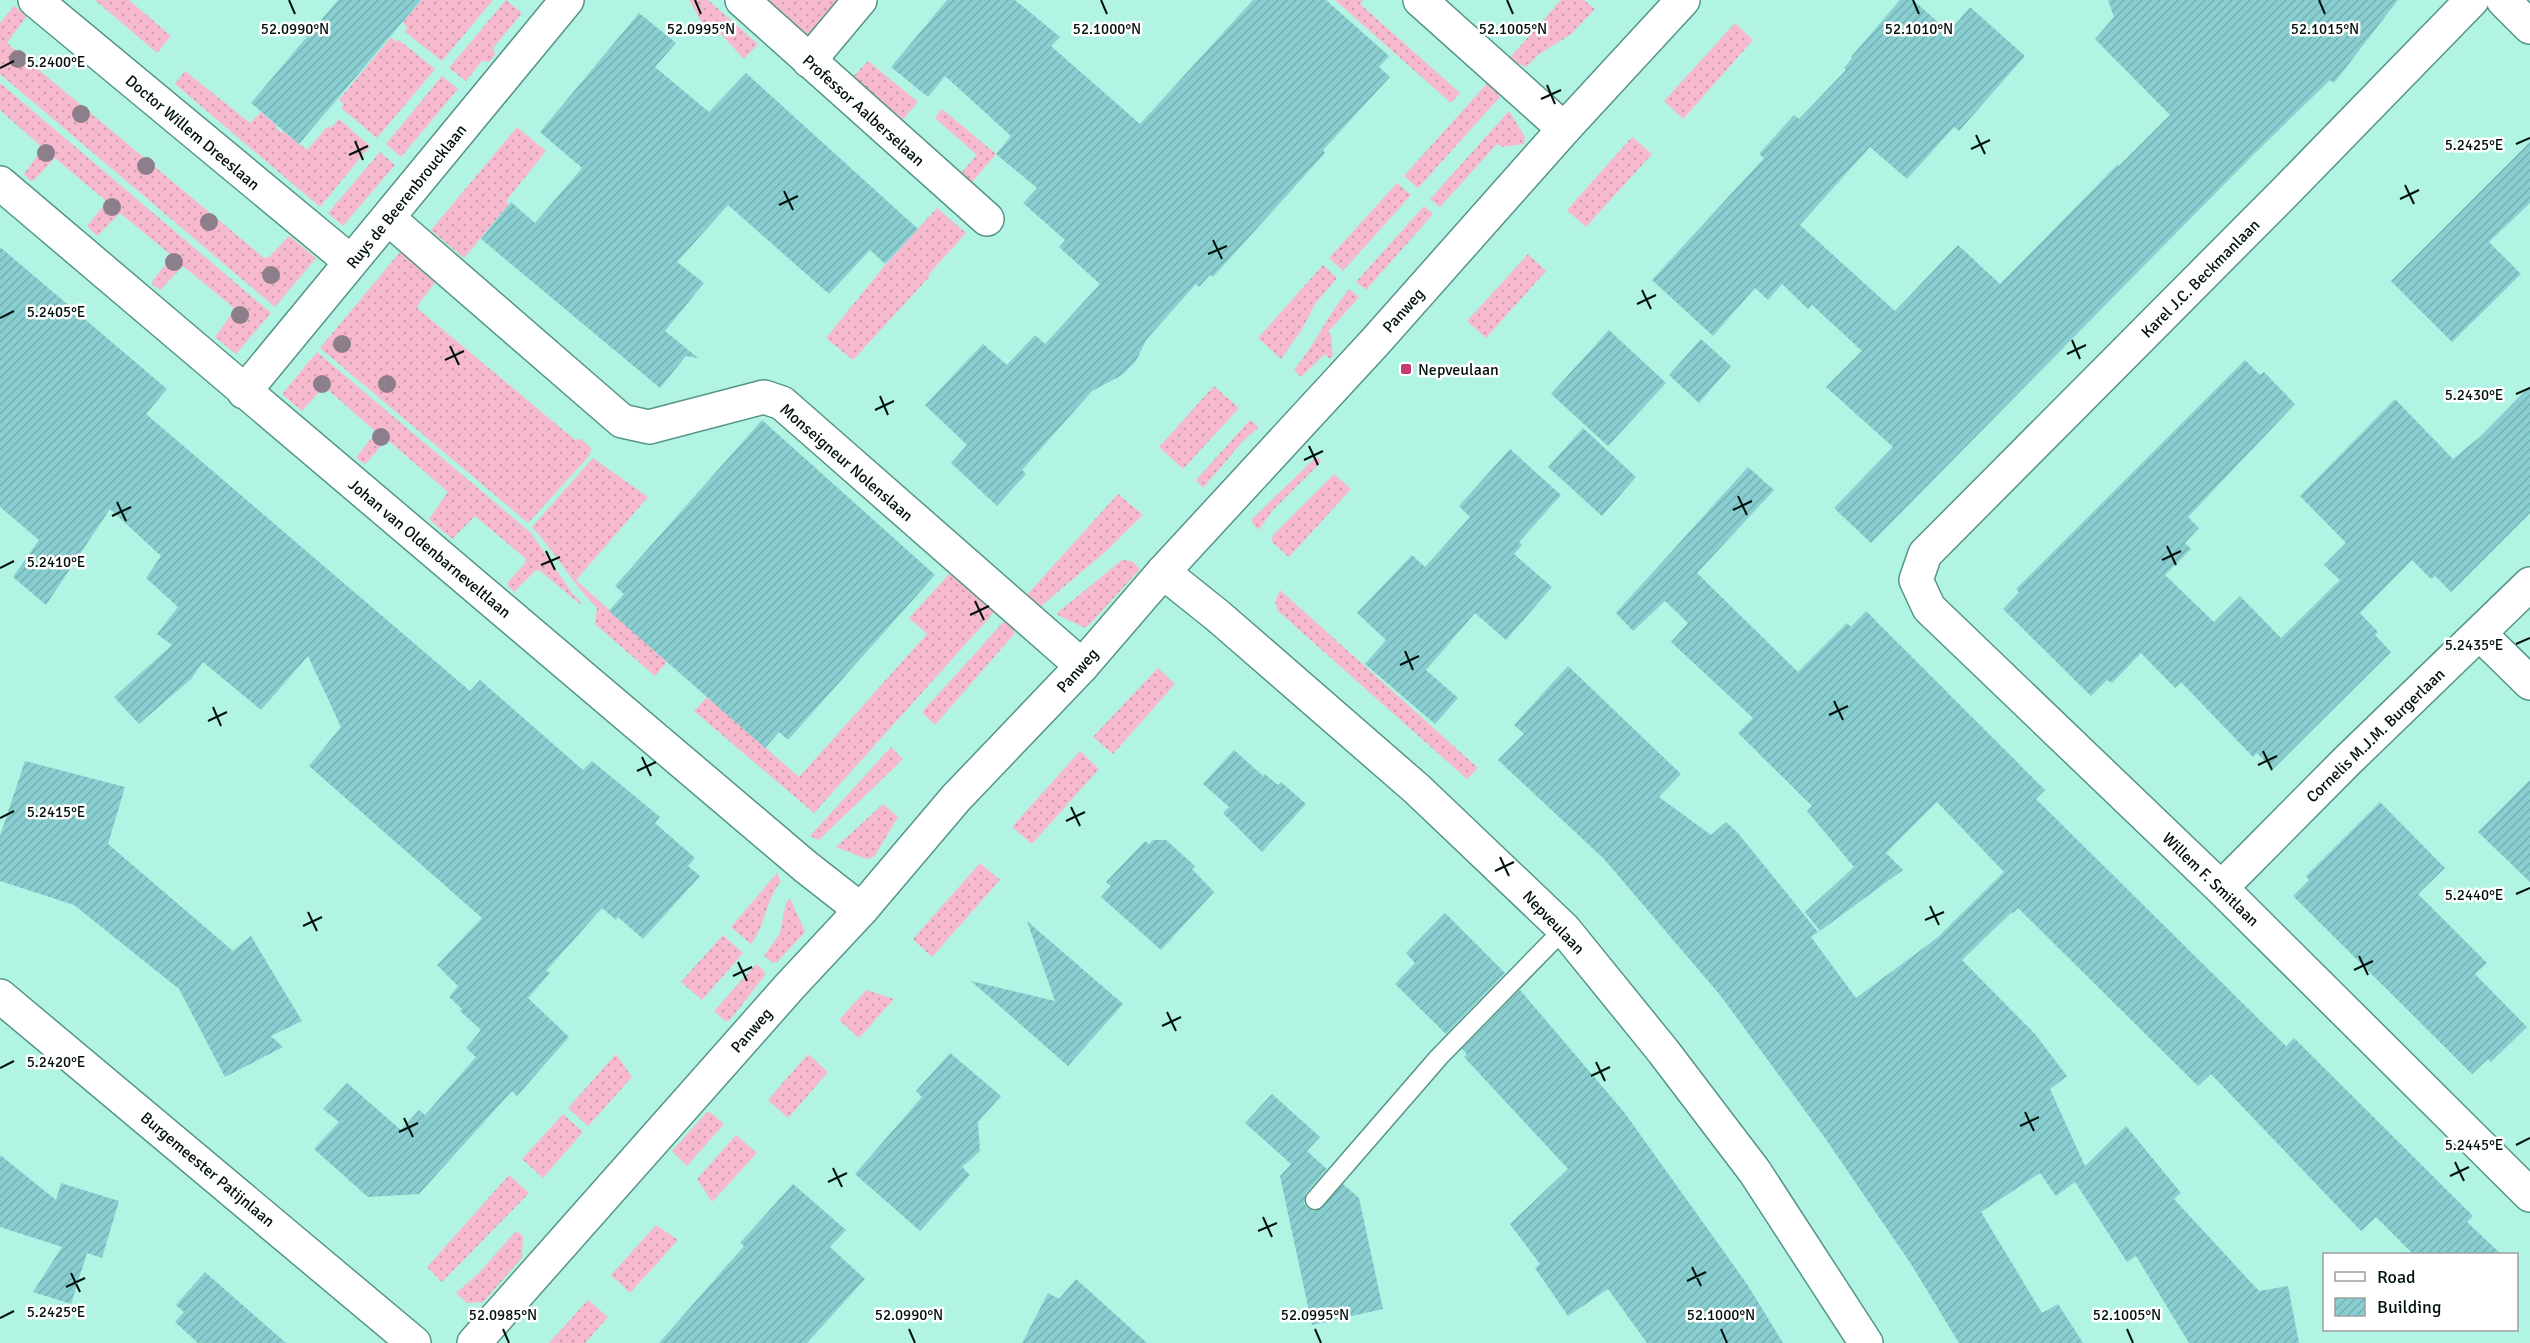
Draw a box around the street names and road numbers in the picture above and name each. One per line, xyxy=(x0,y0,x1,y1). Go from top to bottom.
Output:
street label: Professor Aalberselaan xyxy=(798,51,928,171)
street label: Doctor Willem Dreeslaan xyxy=(121,71,264,195)
street label: Ruys de Beerenbroucklaan xyxy=(342,120,471,273)
street label: Karel J.C. Beckmanlaan xyxy=(2137,215,2264,342)
street label: Panweg xyxy=(1379,284,1429,337)
street label: Monseigneur Nolenslaan xyxy=(776,400,917,526)
street label: Johan van Oldenbarneveltlaan xyxy=(344,475,515,623)
street label: Panweg xyxy=(1053,644,1103,697)
street label: Cornelis M.J.M. Burgerlaan xyxy=(2302,664,2449,807)
street label: Willem F. Smitlaan xyxy=(2158,828,2263,931)
street label: Nepveulaan xyxy=(1518,887,1589,959)
street label: Panweg xyxy=(727,1004,777,1057)
street label: Burgemeester Patijnlaan xyxy=(136,1108,278,1232)

